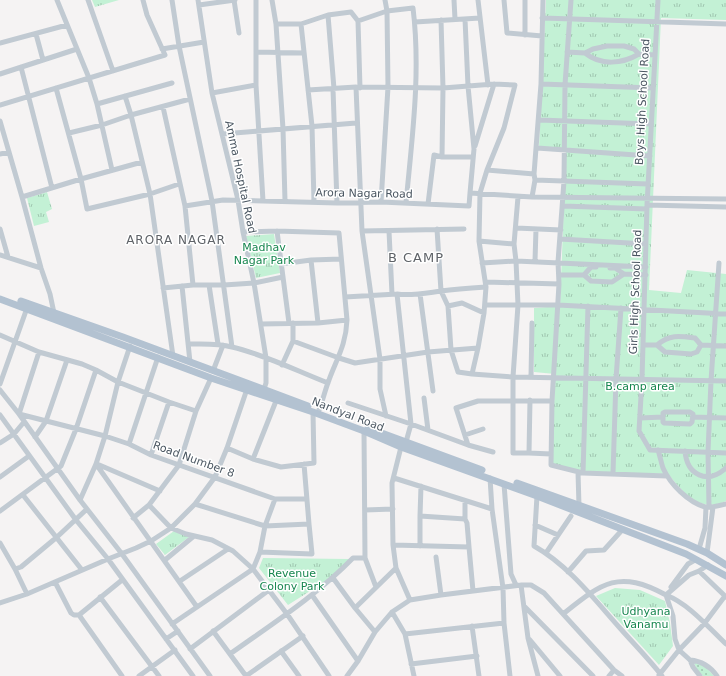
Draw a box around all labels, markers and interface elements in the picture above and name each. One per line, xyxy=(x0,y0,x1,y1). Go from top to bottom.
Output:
street label: Boys High School Road xyxy=(633,39,652,165)
street label: Amma Hospital Road xyxy=(222,119,259,235)
street label: Arora Nagar Road xyxy=(315,186,413,201)
street label: Girls High School Road xyxy=(627,229,644,355)
district label: ARORA NAGAR xyxy=(126,233,226,247)
park label: Madhav Nagar Park xyxy=(234,241,295,267)
district label: B CAMP xyxy=(388,250,444,265)
park label: B.camp area xyxy=(605,380,675,393)
street label: Nandyal Road xyxy=(310,395,386,434)
street label: Road Number 8 xyxy=(151,439,236,480)
park label: Revenue Colony Park xyxy=(260,567,325,593)
park label: Udhyana Vanamu xyxy=(622,605,670,631)

